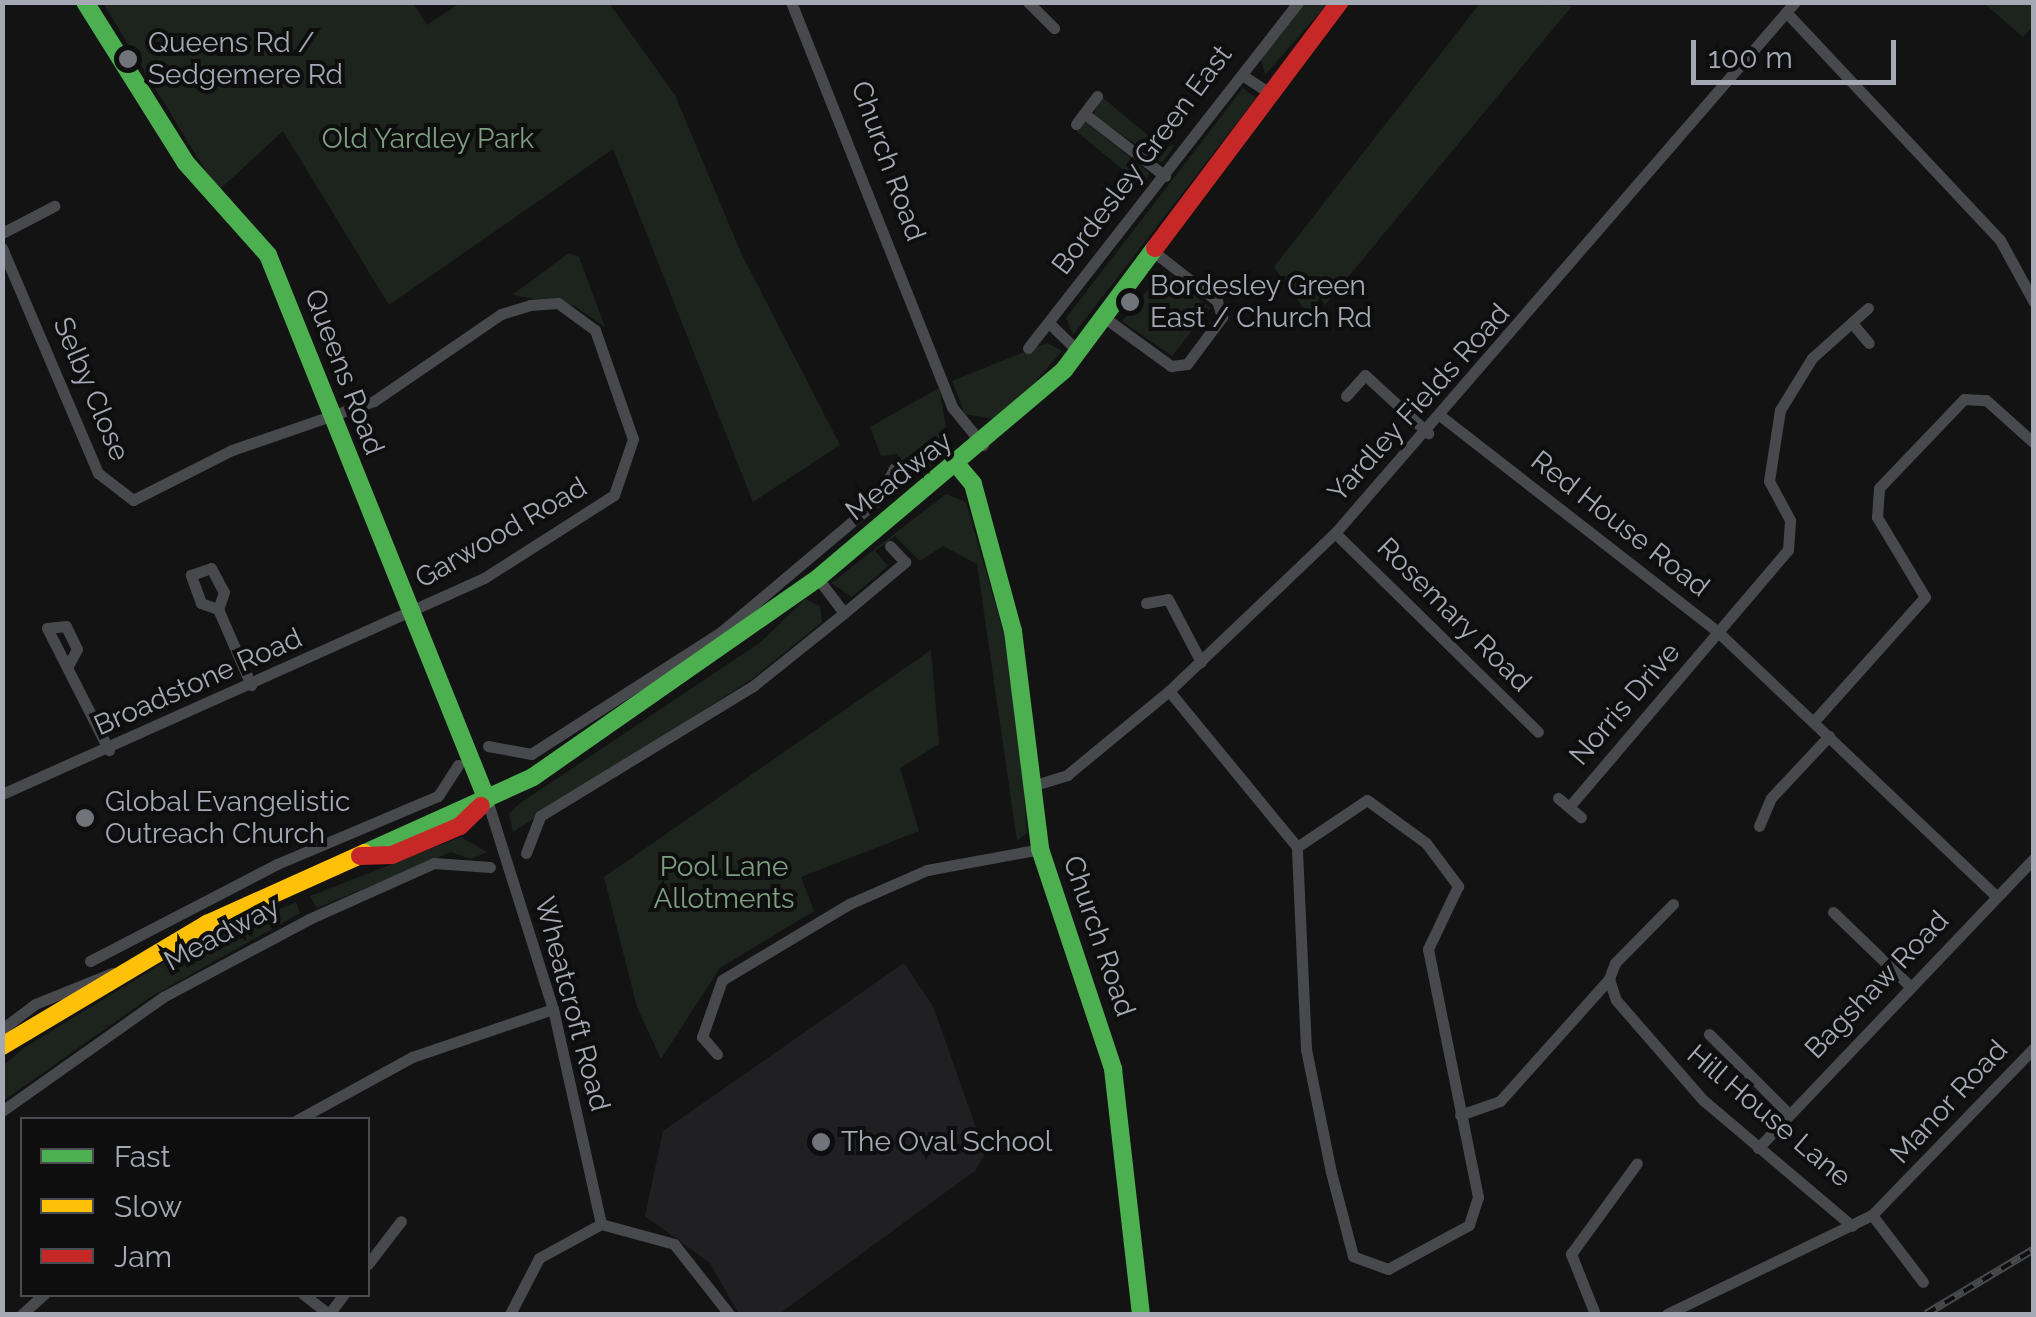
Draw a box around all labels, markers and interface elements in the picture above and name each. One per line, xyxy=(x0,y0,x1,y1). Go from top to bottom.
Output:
scale bar xyxy=(1696,20,1901,82)
place label: Queens Rd / Sedgemere Rd xyxy=(148,26,343,92)
street label: Bordesley Green East xyxy=(1045,38,1239,282)
text: 100 m xyxy=(1708,40,1793,75)
marker: Queens Rd / Sedgemere Rd xyxy=(117,48,139,70)
street label: Church Road xyxy=(844,77,932,245)
park label: Old Yardley Park xyxy=(321,122,535,156)
place label: Bordesley Green East / Church Rd xyxy=(1150,269,1372,335)
street label: Queens Road xyxy=(297,284,391,460)
marker: Bordesley Green East / Church Rd xyxy=(1119,291,1141,313)
street label: Yardley Fields Road xyxy=(1321,297,1517,509)
street label: Selby Close xyxy=(46,312,136,466)
street label: Meadway xyxy=(839,424,959,528)
street label: Red House Road xyxy=(1524,444,1716,604)
street label: Garwood Road xyxy=(409,470,593,596)
street label: Rosemary Road xyxy=(1370,531,1538,699)
street label: Broadstone Road xyxy=(89,621,307,743)
street label: Norris Drive xyxy=(1563,636,1687,772)
place label: Global Evangelistic Outreach Church xyxy=(105,785,351,851)
marker: Global Evangelistic Outreach Church xyxy=(74,807,96,829)
park label: Pool Lane Allotments xyxy=(653,850,795,916)
street label: Church Road xyxy=(1056,851,1142,1021)
street label: Meadway xyxy=(159,890,285,978)
street label: Wheatcroft Road xyxy=(527,893,617,1115)
street label: Bagshaw Road xyxy=(1798,904,1956,1066)
street label: Manor Road xyxy=(1883,1033,2015,1171)
street label: Hill House Lane xyxy=(1680,1037,1858,1195)
legend xyxy=(20,1117,370,1297)
place label: The Oval School xyxy=(841,1125,1053,1159)
marker: The Oval School xyxy=(810,1131,832,1153)
text: Fast xyxy=(114,1139,171,1174)
text: Slow xyxy=(114,1189,182,1224)
text: Jam xyxy=(114,1239,172,1274)

